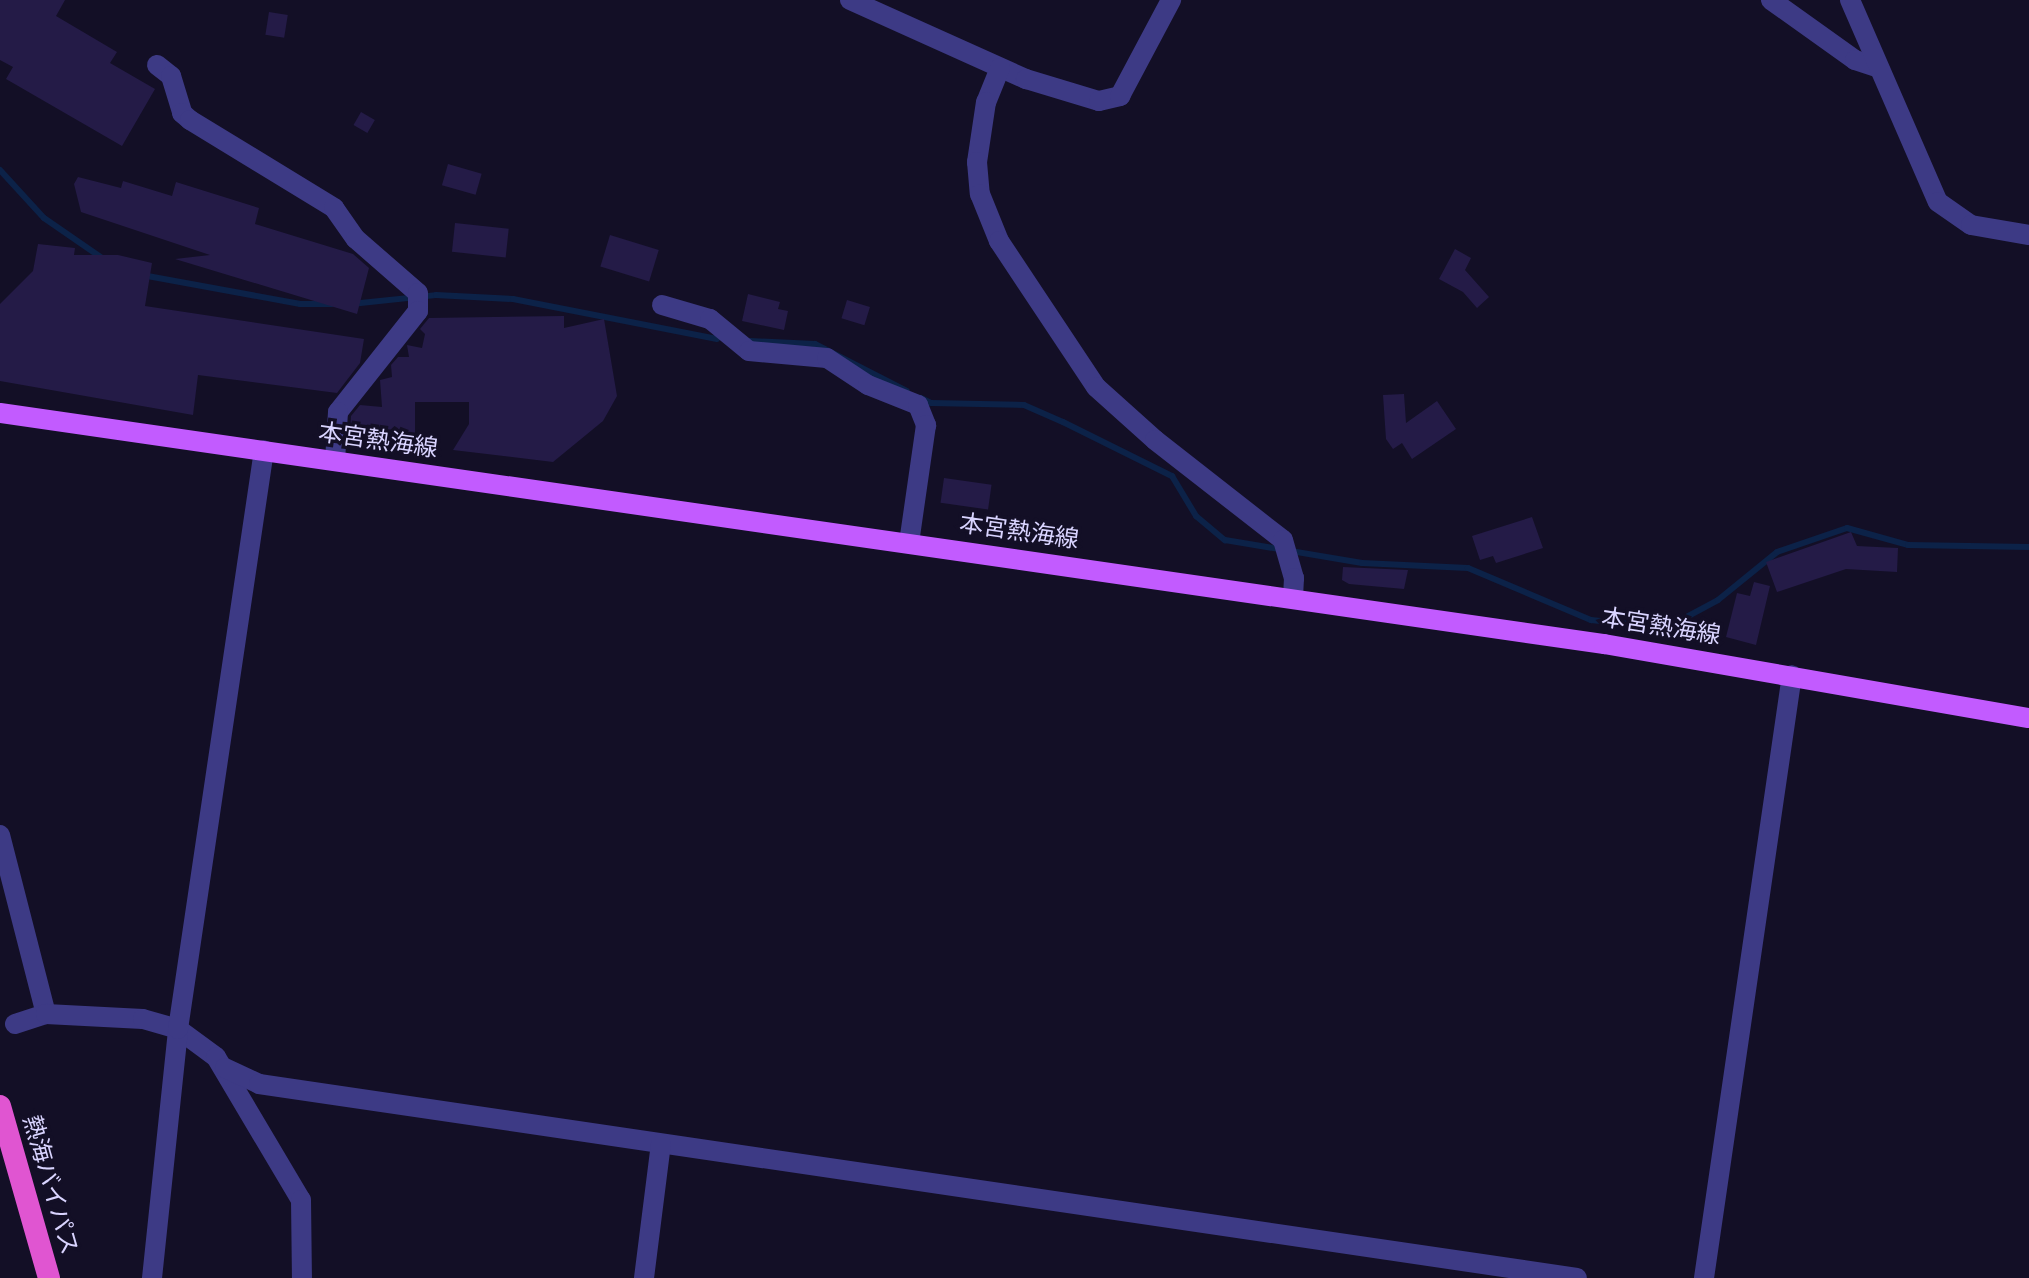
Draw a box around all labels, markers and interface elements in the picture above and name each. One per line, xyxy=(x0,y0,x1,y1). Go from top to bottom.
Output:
street label: 本宮熱海線 xyxy=(317,418,439,464)
street label: 本宮熱海線 xyxy=(958,509,1080,555)
street label: 本宮熱海線 xyxy=(1599,603,1723,651)
street label: 熱海バイパス xyxy=(16,1112,84,1258)

